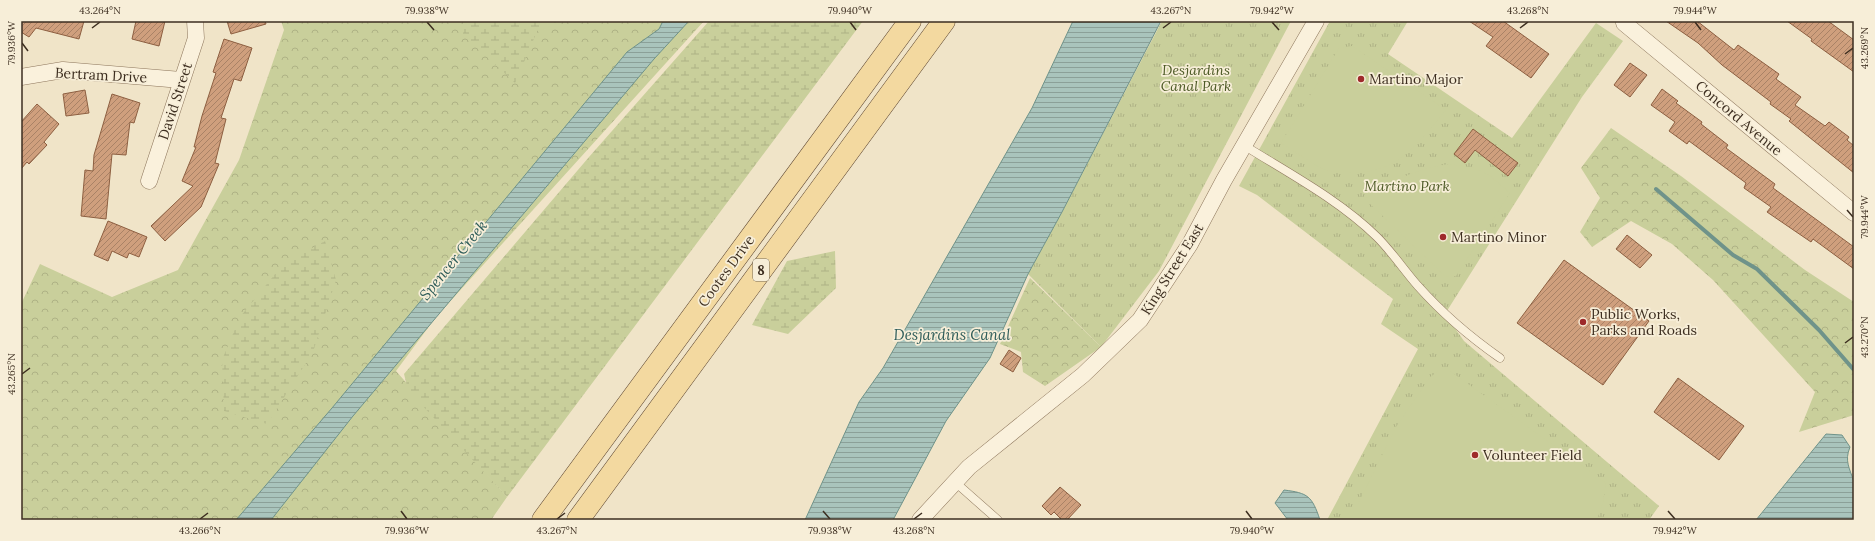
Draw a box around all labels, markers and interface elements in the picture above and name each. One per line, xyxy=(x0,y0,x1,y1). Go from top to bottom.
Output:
text: 43.264°N xyxy=(79,4,121,17)
text: 79.938°W xyxy=(405,4,450,17)
text: 79.940°W xyxy=(828,4,873,17)
text: 43.267°N xyxy=(1151,4,1192,17)
text: 79.942°W xyxy=(1250,4,1295,17)
text: 43.268°N xyxy=(1507,4,1549,17)
text: 79.944°W xyxy=(1673,4,1718,17)
text: 79.936°W xyxy=(5,20,18,65)
text: 43.269°N xyxy=(1858,27,1871,69)
street label: David Street xyxy=(154,60,196,142)
park label: Desjardins Canal Park xyxy=(1161,61,1231,95)
street label: Bertram Drive xyxy=(54,64,148,86)
place label: Martino Major xyxy=(1369,70,1463,88)
marker: Martino Major xyxy=(1356,74,1366,84)
street label: Concord Avenue xyxy=(1692,77,1786,160)
park label: Martino Park xyxy=(1364,177,1450,195)
text: 79.944°W xyxy=(1858,194,1871,239)
water label: Spencer Creek xyxy=(415,216,491,304)
street label: King Street East xyxy=(1137,219,1208,318)
place label: Martino Minor xyxy=(1451,228,1547,246)
street label: Cootes Drive xyxy=(694,231,758,310)
marker: Martino Minor xyxy=(1438,232,1448,242)
road number: 8 xyxy=(753,259,769,281)
place label: Public Works, Parks and Roads xyxy=(1591,305,1697,339)
text: 43.270°N xyxy=(1858,316,1871,358)
marker: Public Works, Parks and Roads xyxy=(1578,317,1588,327)
water label: Desjardins Canal xyxy=(894,325,1011,344)
text: 43.265°N xyxy=(5,353,18,395)
place label: Volunteer Field xyxy=(1482,446,1582,464)
marker: Volunteer Field xyxy=(1470,450,1480,460)
text: 43.266°N xyxy=(179,524,221,537)
text: 79.936°W xyxy=(385,524,430,537)
text: 43.267°N xyxy=(537,524,578,537)
text: 79.938°W xyxy=(808,524,853,537)
text: 43.268°N xyxy=(893,524,935,537)
text: 79.940°W xyxy=(1230,524,1275,537)
text: 79.942°W xyxy=(1653,524,1698,537)

